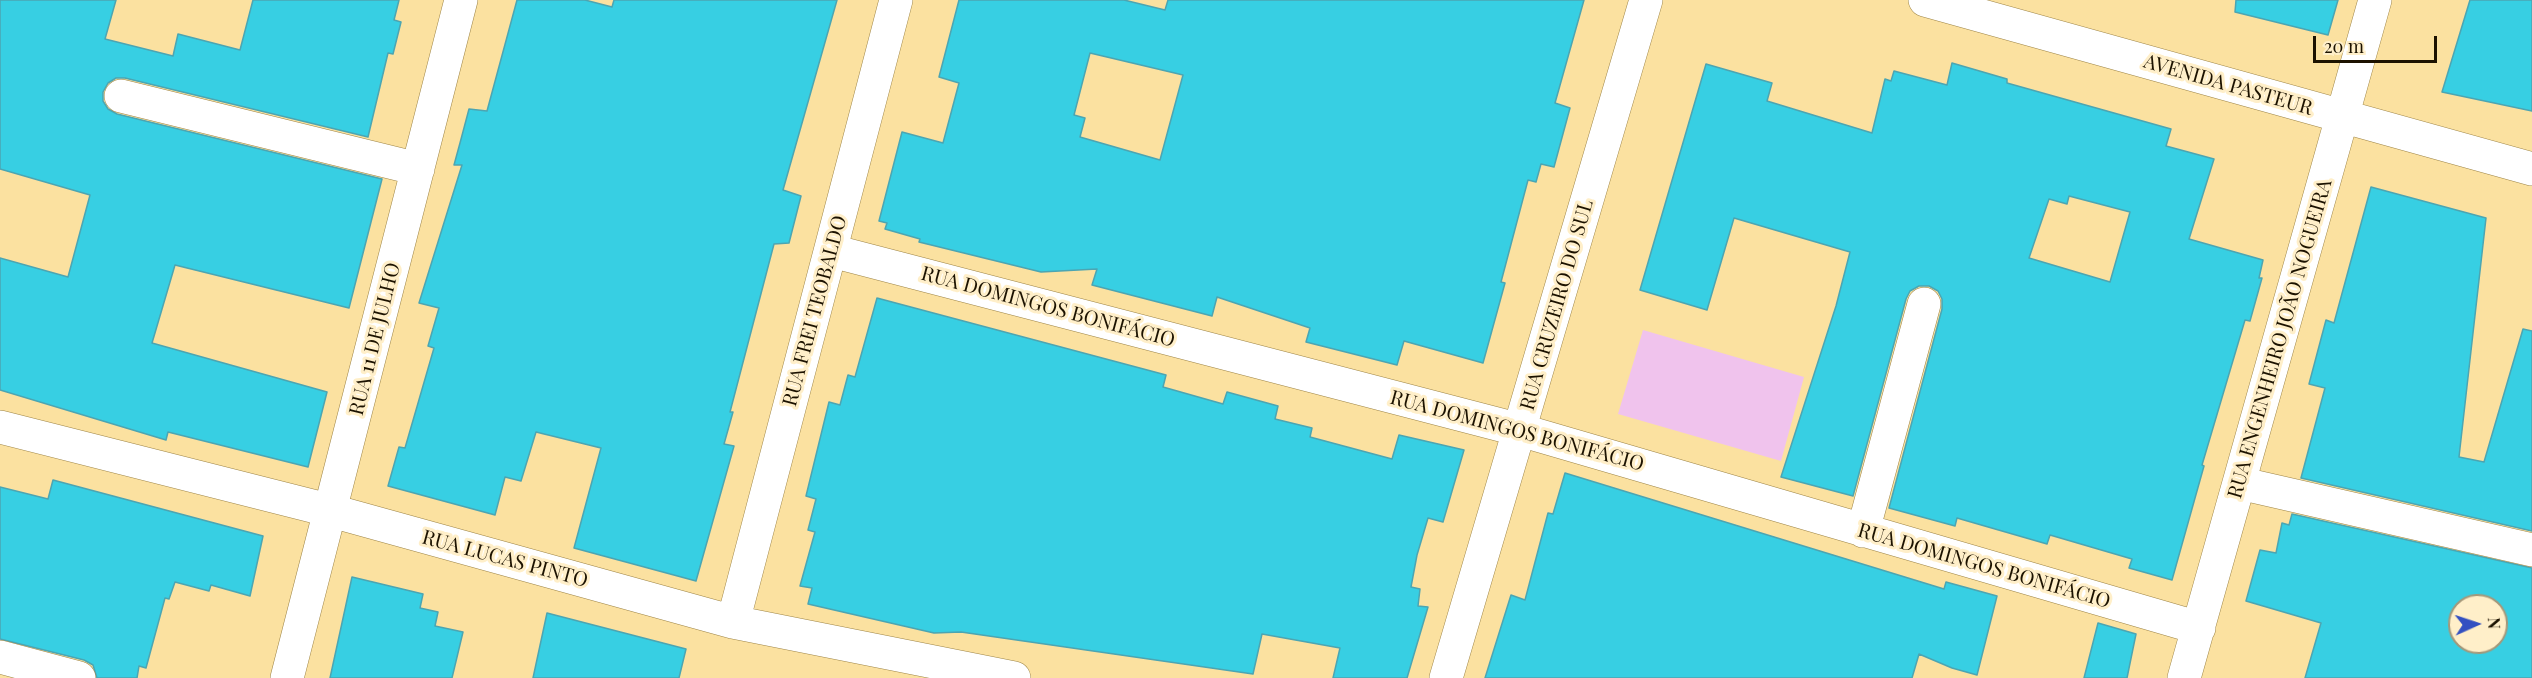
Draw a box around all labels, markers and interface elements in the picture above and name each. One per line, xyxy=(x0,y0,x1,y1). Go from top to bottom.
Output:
scale bar xyxy=(2316,24,2440,62)
text: 20 m xyxy=(2324,34,2364,58)
street label: AVENIDA PASTEUR xyxy=(2141,49,2315,121)
street label: RUA ENGENHEIRO JOÃO NOGUEIRA xyxy=(2223,177,2337,501)
street label: RUA CRUZEIRO DO SUL xyxy=(1515,197,1599,413)
street label: RUA FREI TEOBALDO xyxy=(778,213,852,409)
street label: RUA 11 DE JULHO xyxy=(344,260,406,418)
street label: RUA DOMINGOS BONIFÁCIO xyxy=(919,262,1177,352)
street label: RUA DOMINGOS BONIFÁCIO xyxy=(1388,386,1646,476)
street label: RUA DOMINGOS BONIFÁCIO xyxy=(1855,518,2113,614)
street label: RUA LUCAS PINTO xyxy=(419,525,591,593)
north arrow xyxy=(2448,594,2508,654)
text: N xyxy=(2484,617,2505,629)

